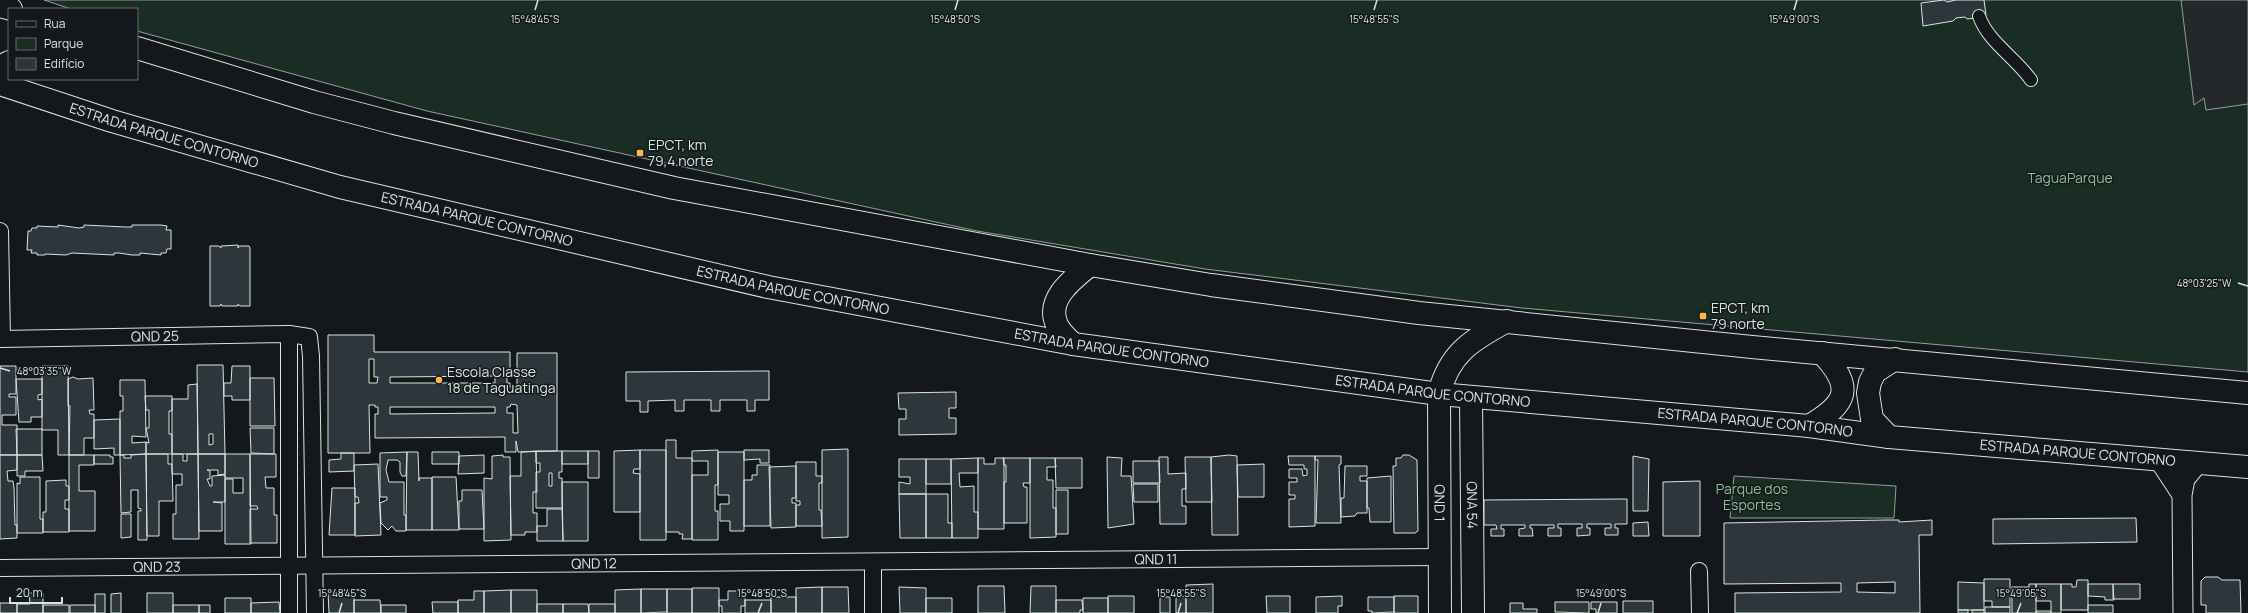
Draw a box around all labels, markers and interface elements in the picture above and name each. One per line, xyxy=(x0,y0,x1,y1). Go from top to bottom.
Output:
legend xyxy=(8,8,138,80)
text: 15°48'45"S xyxy=(511,12,559,26)
text: 15°48'50"S xyxy=(930,12,980,26)
text: 15°48'55"S xyxy=(1349,12,1399,26)
text: 15°49'00"S xyxy=(1769,12,1819,26)
text: Rua xyxy=(44,15,65,32)
text: Parque xyxy=(44,35,83,52)
text: Edifício xyxy=(44,55,84,72)
street label: ESTRADA PARQUE CONTORNO xyxy=(67,98,261,172)
place label: EPCT, km 79,4 norte xyxy=(648,135,713,170)
marker: EPCT, km 79,4 norte xyxy=(635,148,645,158)
park label: TaguaParque xyxy=(2027,168,2113,187)
street label: ESTRADA PARQUE CONTORNO xyxy=(379,187,575,250)
street label: ESTRADA PARQUE CONTORNO xyxy=(695,261,891,318)
text: 48°03'25"W xyxy=(2177,276,2232,290)
place label: EPCT, km 79 norte xyxy=(1711,298,1770,333)
marker: EPCT, km 79 norte xyxy=(1698,311,1708,321)
street label: ESTRADA PARQUE CONTORNO xyxy=(1013,323,1210,371)
street label: QND 25 xyxy=(131,326,179,346)
place label: Escola Classe 18 de Taguatinga xyxy=(447,362,555,397)
text: 48°03'35"W xyxy=(17,364,72,378)
street label: ESTRADA PARQUE CONTORNO xyxy=(1334,370,1531,411)
marker: Escola Classe 18 de Taguatinga xyxy=(434,375,444,385)
street label: ESTRADA PARQUE CONTORNO xyxy=(1657,403,1854,441)
street label: ESTRADA PARQUE CONTORNO xyxy=(1979,435,2176,470)
park label: Parque dos Esportes xyxy=(1716,479,1788,514)
street label: QNA 54 xyxy=(1463,481,1482,529)
street label: QND 1 xyxy=(1430,484,1450,522)
street label: QND 11 xyxy=(1134,549,1177,568)
street label: QND 12 xyxy=(571,553,617,573)
street label: QND 23 xyxy=(133,557,181,576)
scale bar xyxy=(10,579,62,605)
text: 20 m xyxy=(16,584,43,601)
text: 15°48'45"S xyxy=(318,586,366,600)
text: 15°48'50"S xyxy=(737,586,787,600)
text: 15°48'55"S xyxy=(1156,586,1206,600)
text: 15°49'00"S xyxy=(1576,586,1626,600)
text: 15°49'05"S xyxy=(1996,586,2046,600)

